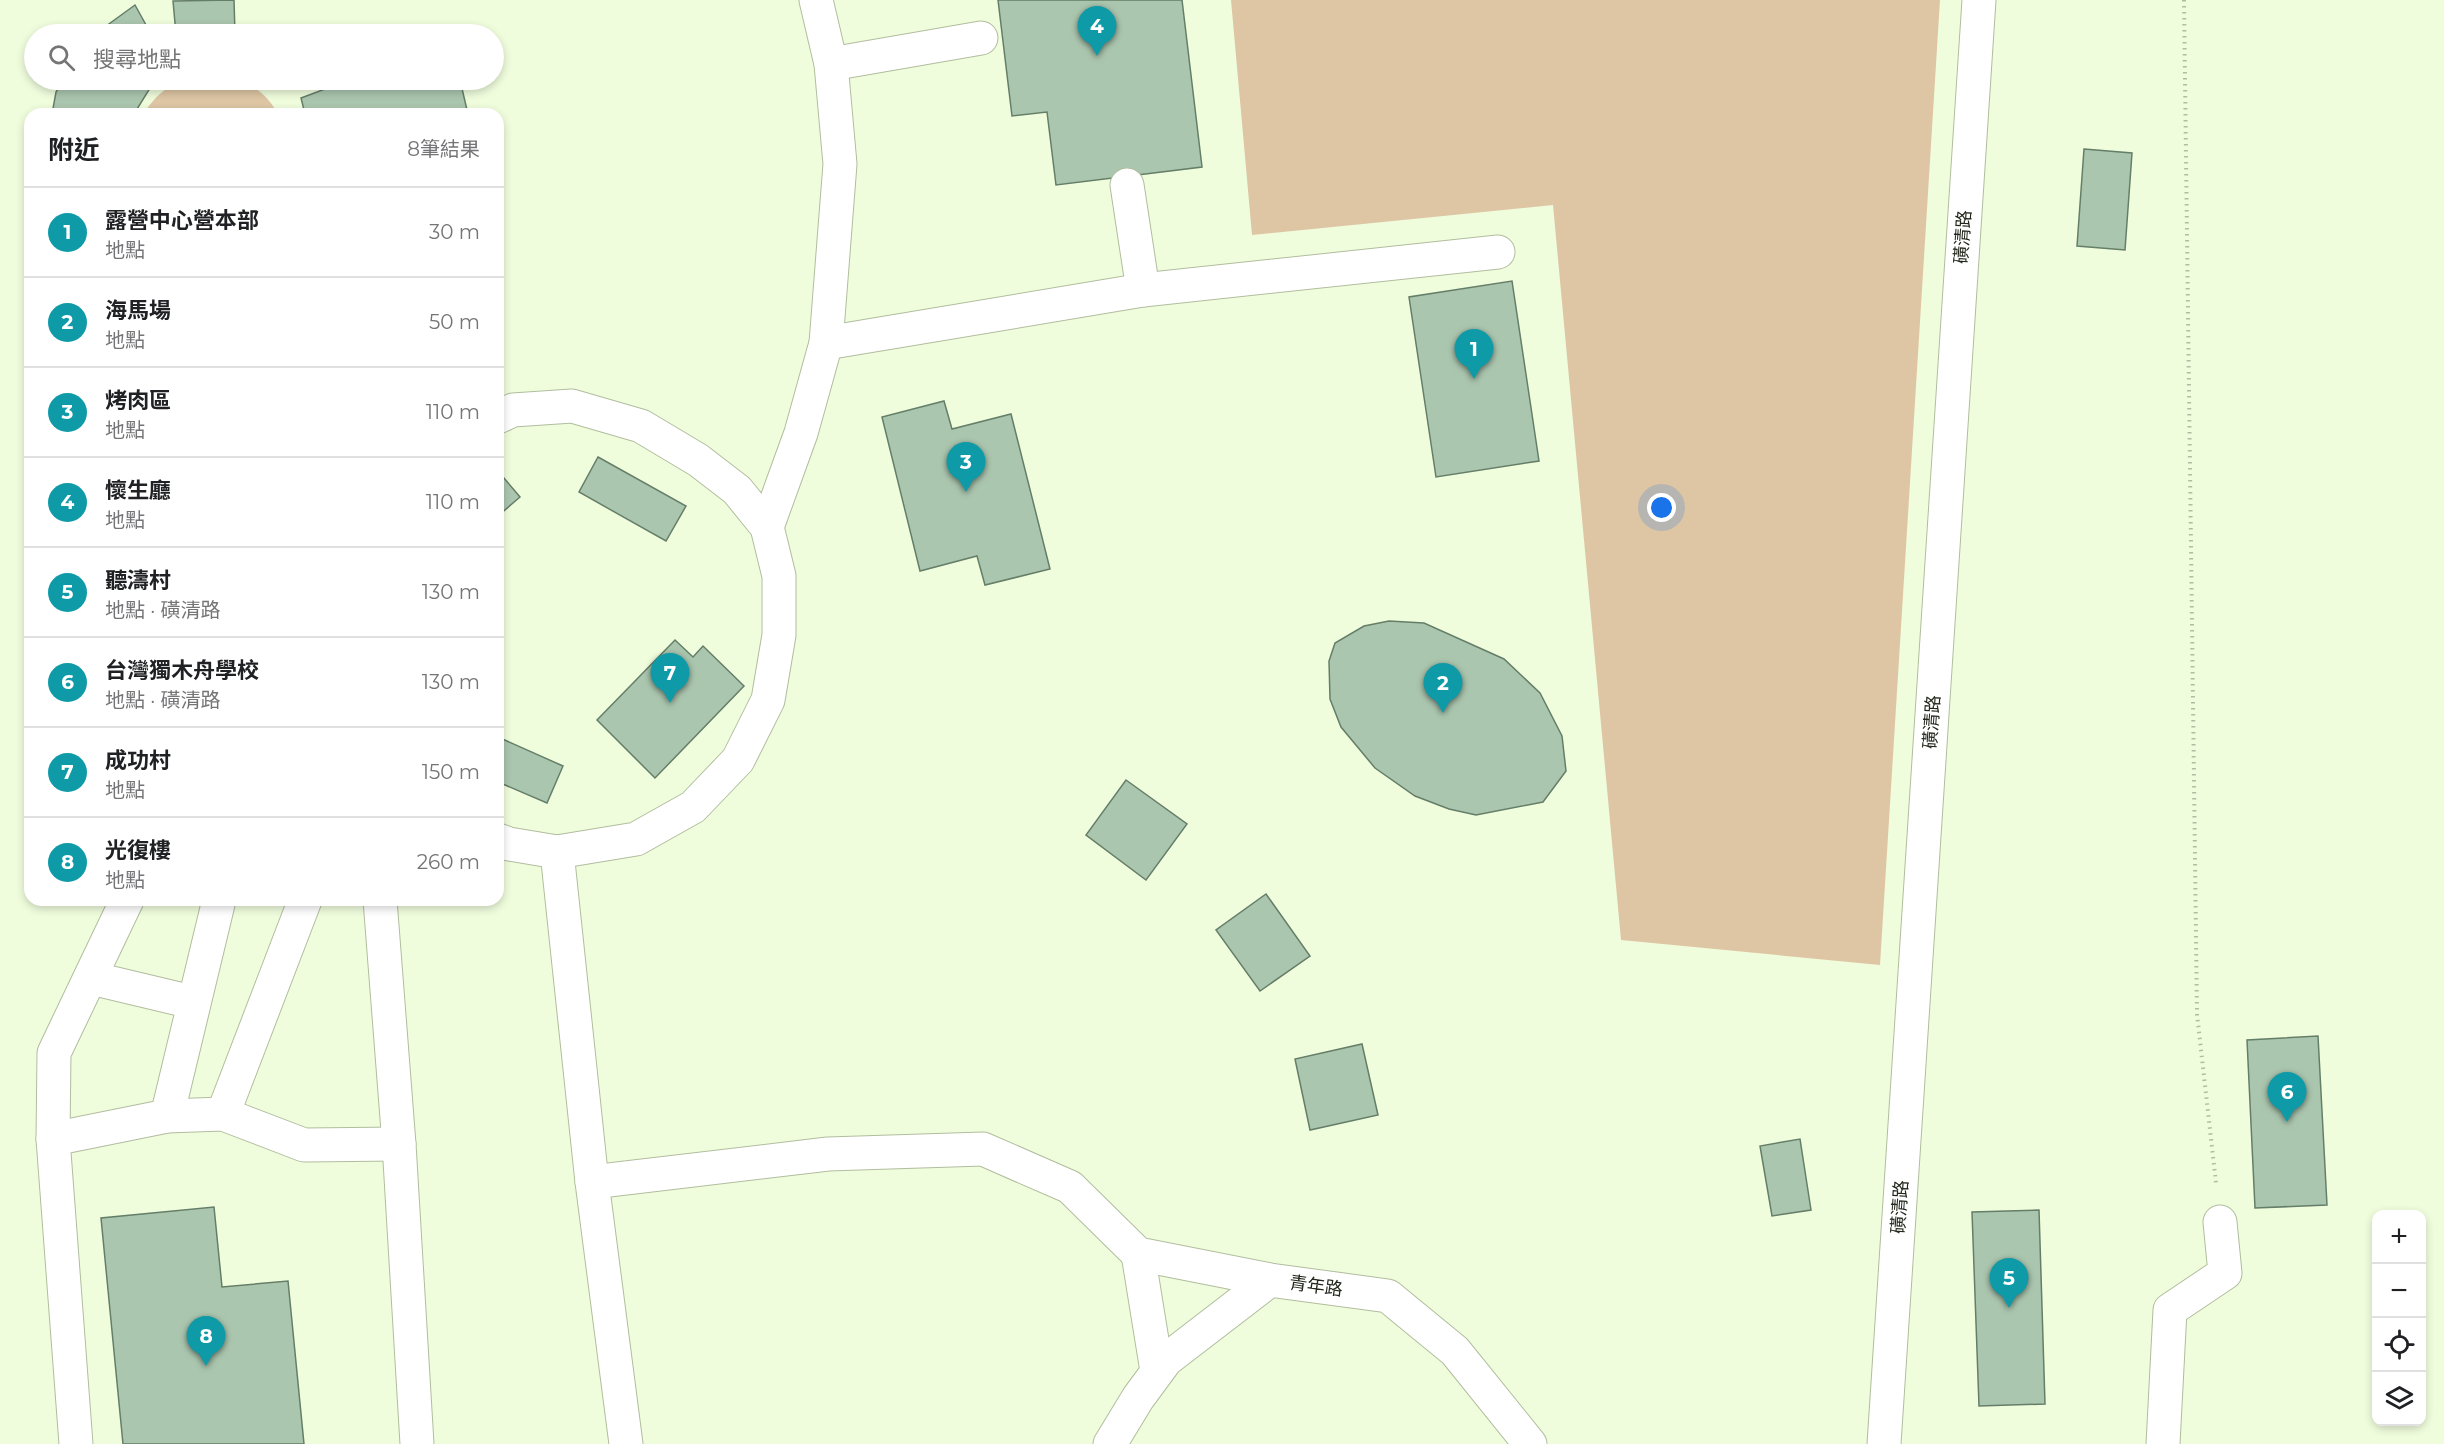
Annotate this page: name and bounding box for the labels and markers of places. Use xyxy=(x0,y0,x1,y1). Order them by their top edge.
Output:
pin: 4 xyxy=(1078,7,1116,56)
pin: 1 xyxy=(1454,330,1494,379)
pin: 3 xyxy=(946,442,986,492)
pin: 7 xyxy=(650,654,690,703)
pin: 2 xyxy=(1424,664,1462,713)
pin: 6 xyxy=(2268,1072,2306,1122)
pin: 5 xyxy=(1990,1258,2028,1308)
pin: 8 xyxy=(186,1316,226,1366)

